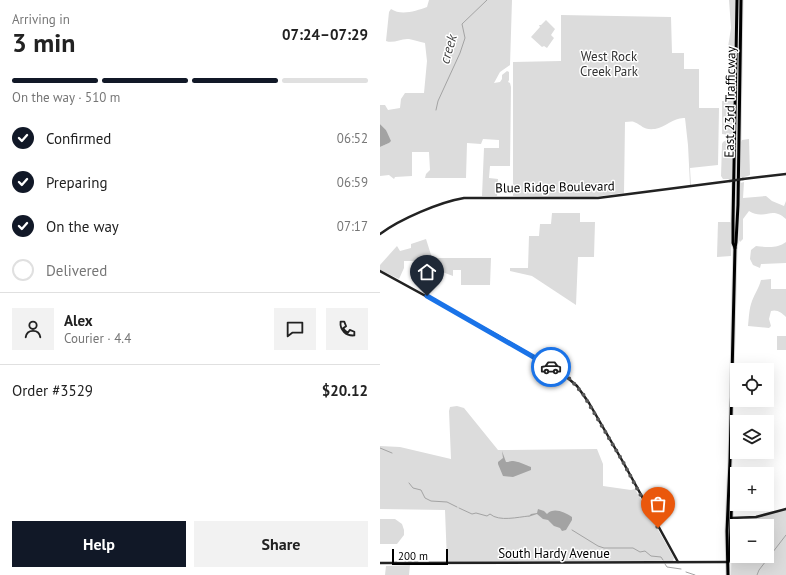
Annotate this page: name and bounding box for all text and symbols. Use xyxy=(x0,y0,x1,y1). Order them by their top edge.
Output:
text: Arriving in xyxy=(12,11,70,28)
text: 07:24–07:29 xyxy=(282,25,368,44)
text: 3 min xyxy=(12,26,75,59)
water label: creek xyxy=(435,32,461,66)
street label: East 23rd Trafficway xyxy=(721,46,739,158)
park label: West Rock Creek Park xyxy=(580,48,639,80)
text: On the way · 510 m xyxy=(12,89,120,106)
icon: check xyxy=(12,127,34,149)
text: Confirmed xyxy=(46,129,111,148)
text: 06:52 xyxy=(337,130,368,147)
icon: check xyxy=(12,171,34,193)
text: Preparing xyxy=(46,173,108,192)
text: 06:59 xyxy=(337,174,368,191)
street label: Blue Ridge Boulevard xyxy=(495,177,615,197)
icon: check xyxy=(12,215,34,237)
text: On the way xyxy=(46,217,119,236)
text: 07:17 xyxy=(337,218,368,235)
pin xyxy=(410,255,444,296)
text: Delivered xyxy=(46,261,107,280)
icon: home xyxy=(416,261,438,283)
button: person xyxy=(12,308,54,350)
button: chat xyxy=(274,308,316,350)
button: phone xyxy=(326,308,368,350)
text: Alex xyxy=(64,311,93,330)
text: Courier · 4.4 xyxy=(64,330,131,347)
courier xyxy=(531,347,571,387)
icon: car xyxy=(540,356,562,378)
map controls xyxy=(730,363,774,563)
button: locate xyxy=(730,363,774,407)
text: Order #3529 xyxy=(12,381,93,400)
text: $20.12 xyxy=(322,381,368,400)
button: layers xyxy=(730,415,774,459)
button: + xyxy=(730,467,774,511)
pin xyxy=(641,487,675,528)
icon: bag xyxy=(647,493,669,515)
button: − xyxy=(730,519,774,563)
button: Help xyxy=(12,521,186,567)
button: Share xyxy=(194,521,368,567)
street label: South Hardy Avenue xyxy=(498,545,610,562)
scale bar xyxy=(392,547,448,566)
text: 200 m xyxy=(398,549,428,563)

